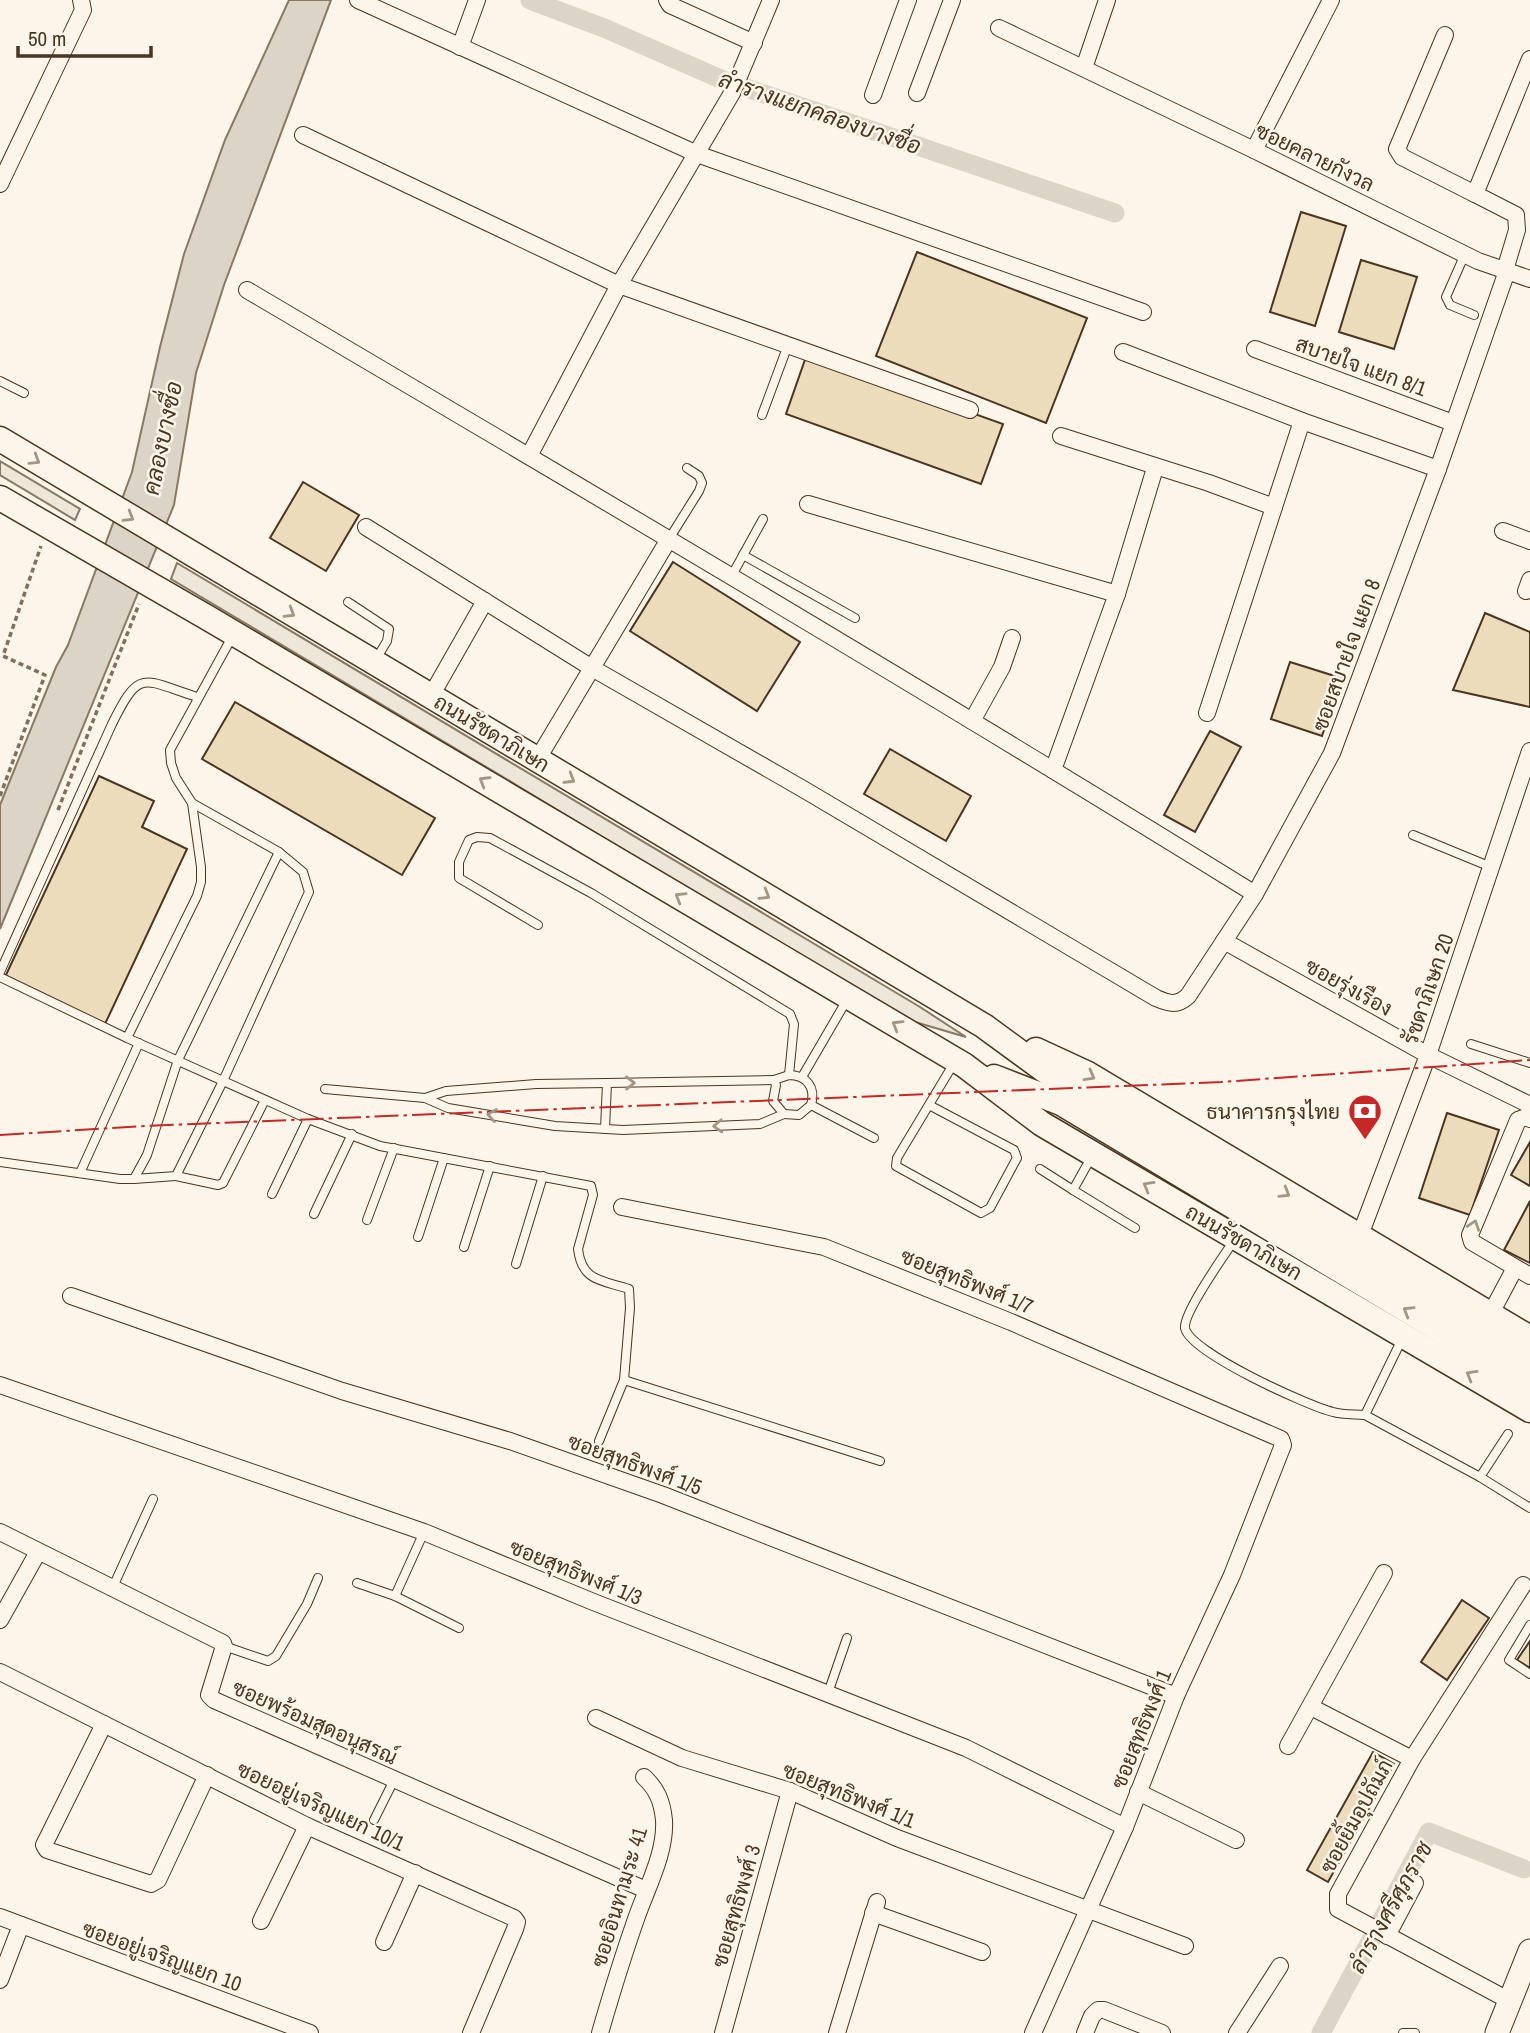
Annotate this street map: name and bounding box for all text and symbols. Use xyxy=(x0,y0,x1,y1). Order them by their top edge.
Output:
scale bar xyxy=(18,14,150,58)
text: 50 m xyxy=(28,24,66,53)
water label: ลำรางแยกคลองบางซื่อ xyxy=(715,58,927,161)
street label: ซอยคลายกังวล xyxy=(1251,116,1379,198)
street label: สบายใจ แยก 8/1 xyxy=(1292,329,1431,403)
water label: คลองบางซื่อ xyxy=(130,377,189,498)
one-way arrow xyxy=(27,452,40,465)
one-way arrow xyxy=(121,509,134,522)
street label: ซอยสบายใจ แยก 8 xyxy=(1305,575,1387,735)
one-way arrow xyxy=(282,604,295,617)
street label: ถนนรัชดาภิเษก xyxy=(429,687,555,779)
one-way arrow xyxy=(562,771,575,784)
one-way arrow xyxy=(479,777,492,790)
one-way arrow xyxy=(757,887,770,900)
one-way arrow xyxy=(674,892,687,905)
street label: รัชดาภิเษก 20 xyxy=(1396,930,1460,1048)
street label: ซอยรุ่งเรือง xyxy=(1300,951,1398,1023)
one-way arrow xyxy=(891,1020,904,1033)
one-way arrow xyxy=(1083,1068,1095,1081)
one-way arrow xyxy=(625,1075,636,1091)
bank icon: ธนาคารกรุงไทย xyxy=(1346,1092,1384,1141)
place label: ธนาคารกรุงไทย xyxy=(1206,1097,1340,1126)
one-way arrow xyxy=(486,1108,498,1123)
one-way arrow xyxy=(712,1118,723,1133)
one-way arrow xyxy=(1143,1181,1155,1194)
one-way arrow xyxy=(1277,1185,1290,1198)
street label: ถนนรัชดาภิเษก xyxy=(1180,1197,1308,1287)
one-way arrow xyxy=(1466,1220,1480,1232)
street label: ซอยสุทธิพงศ์ 1/7 xyxy=(896,1241,1038,1321)
one-way arrow xyxy=(1403,1306,1416,1319)
one-way arrow xyxy=(1466,1370,1479,1383)
street label: ซอยสุทธิพงศ์ 1/5 xyxy=(564,1426,706,1502)
street label: ซอยสุทธิพงศ์ 1/3 xyxy=(505,1532,647,1612)
street label: ซอยสุทธิพงศ์ 1 xyxy=(1104,1665,1178,1793)
street label: ซอยพร้อมสุดอนุสรณ์ xyxy=(228,1673,402,1771)
street label: ซอยยิ้มอุปถัมภ์ xyxy=(1309,1752,1399,1878)
street label: ซอยอยู่เจริญแยก 10/1 xyxy=(232,1754,410,1859)
street label: ซอยสุทธิพงศ์ 1/1 xyxy=(778,1755,920,1835)
street label: ซอยอินทามระ 41 xyxy=(584,1823,654,1971)
water label: ลำรางศรีศุภราช xyxy=(1341,1835,1440,1979)
street label: ซอยสุทธิพงศ์ 3 xyxy=(705,1841,767,1971)
street label: ซอยอยู่เจริญแยก 10 xyxy=(78,1914,246,1999)

